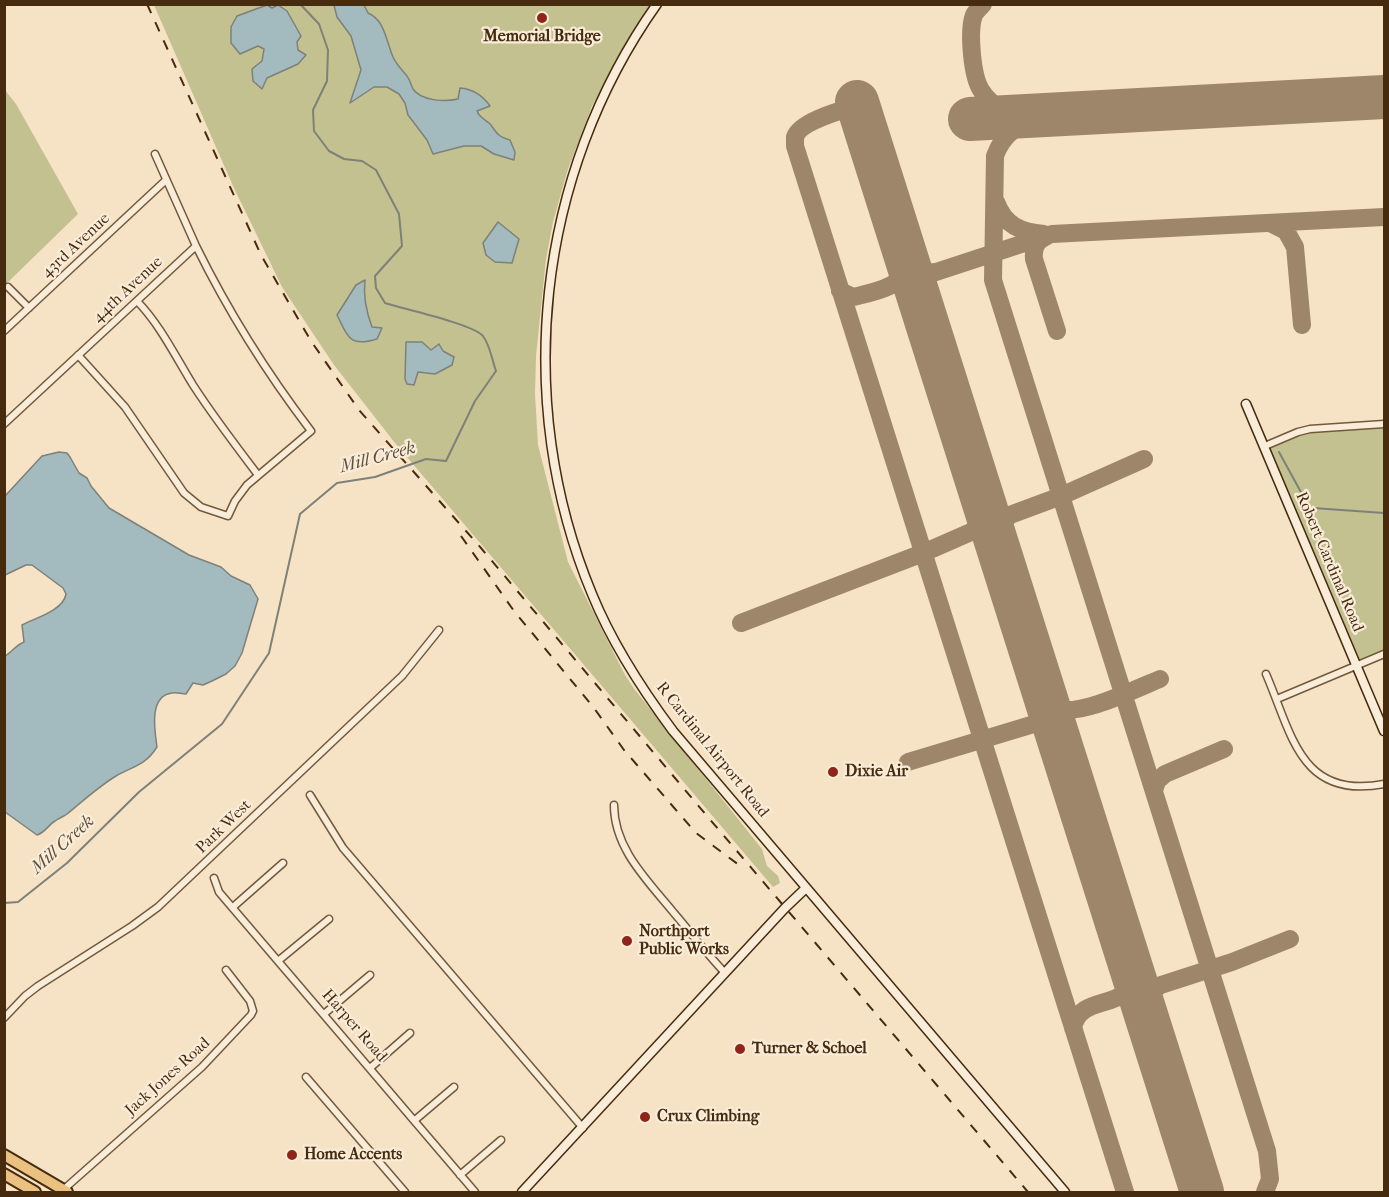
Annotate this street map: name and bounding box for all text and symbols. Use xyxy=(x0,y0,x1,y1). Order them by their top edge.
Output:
marker: Memorial Bridge xyxy=(535,11,549,25)
place label: Memorial Bridge xyxy=(483,27,601,47)
street label: 43rd Avenue xyxy=(38,210,114,282)
street label: 44th Avenue xyxy=(89,253,167,327)
water label: Mill Creek xyxy=(338,437,418,479)
street label: Robert Cardinal Road xyxy=(1291,489,1367,635)
street label: R Cardinal Airport Road xyxy=(652,679,772,821)
place label: Dixie Air xyxy=(845,762,908,782)
marker: Dixie Air xyxy=(826,765,840,779)
street label: Park West xyxy=(192,796,256,858)
water label: Mill Creek xyxy=(27,811,99,879)
place label: Northport Public Works xyxy=(639,922,729,960)
marker: Northport Public Works xyxy=(620,934,634,948)
street label: Harper Road xyxy=(317,986,391,1066)
street label: Jack Jones Road xyxy=(122,1034,214,1120)
place label: Turner & Schoel xyxy=(752,1039,867,1059)
marker: Turner & Schoel xyxy=(733,1042,747,1056)
place label: Crux Climbing xyxy=(657,1107,759,1127)
marker: Crux Climbing xyxy=(638,1110,652,1124)
place label: Home Accents xyxy=(304,1145,402,1165)
marker: Home Accents xyxy=(285,1148,299,1162)

